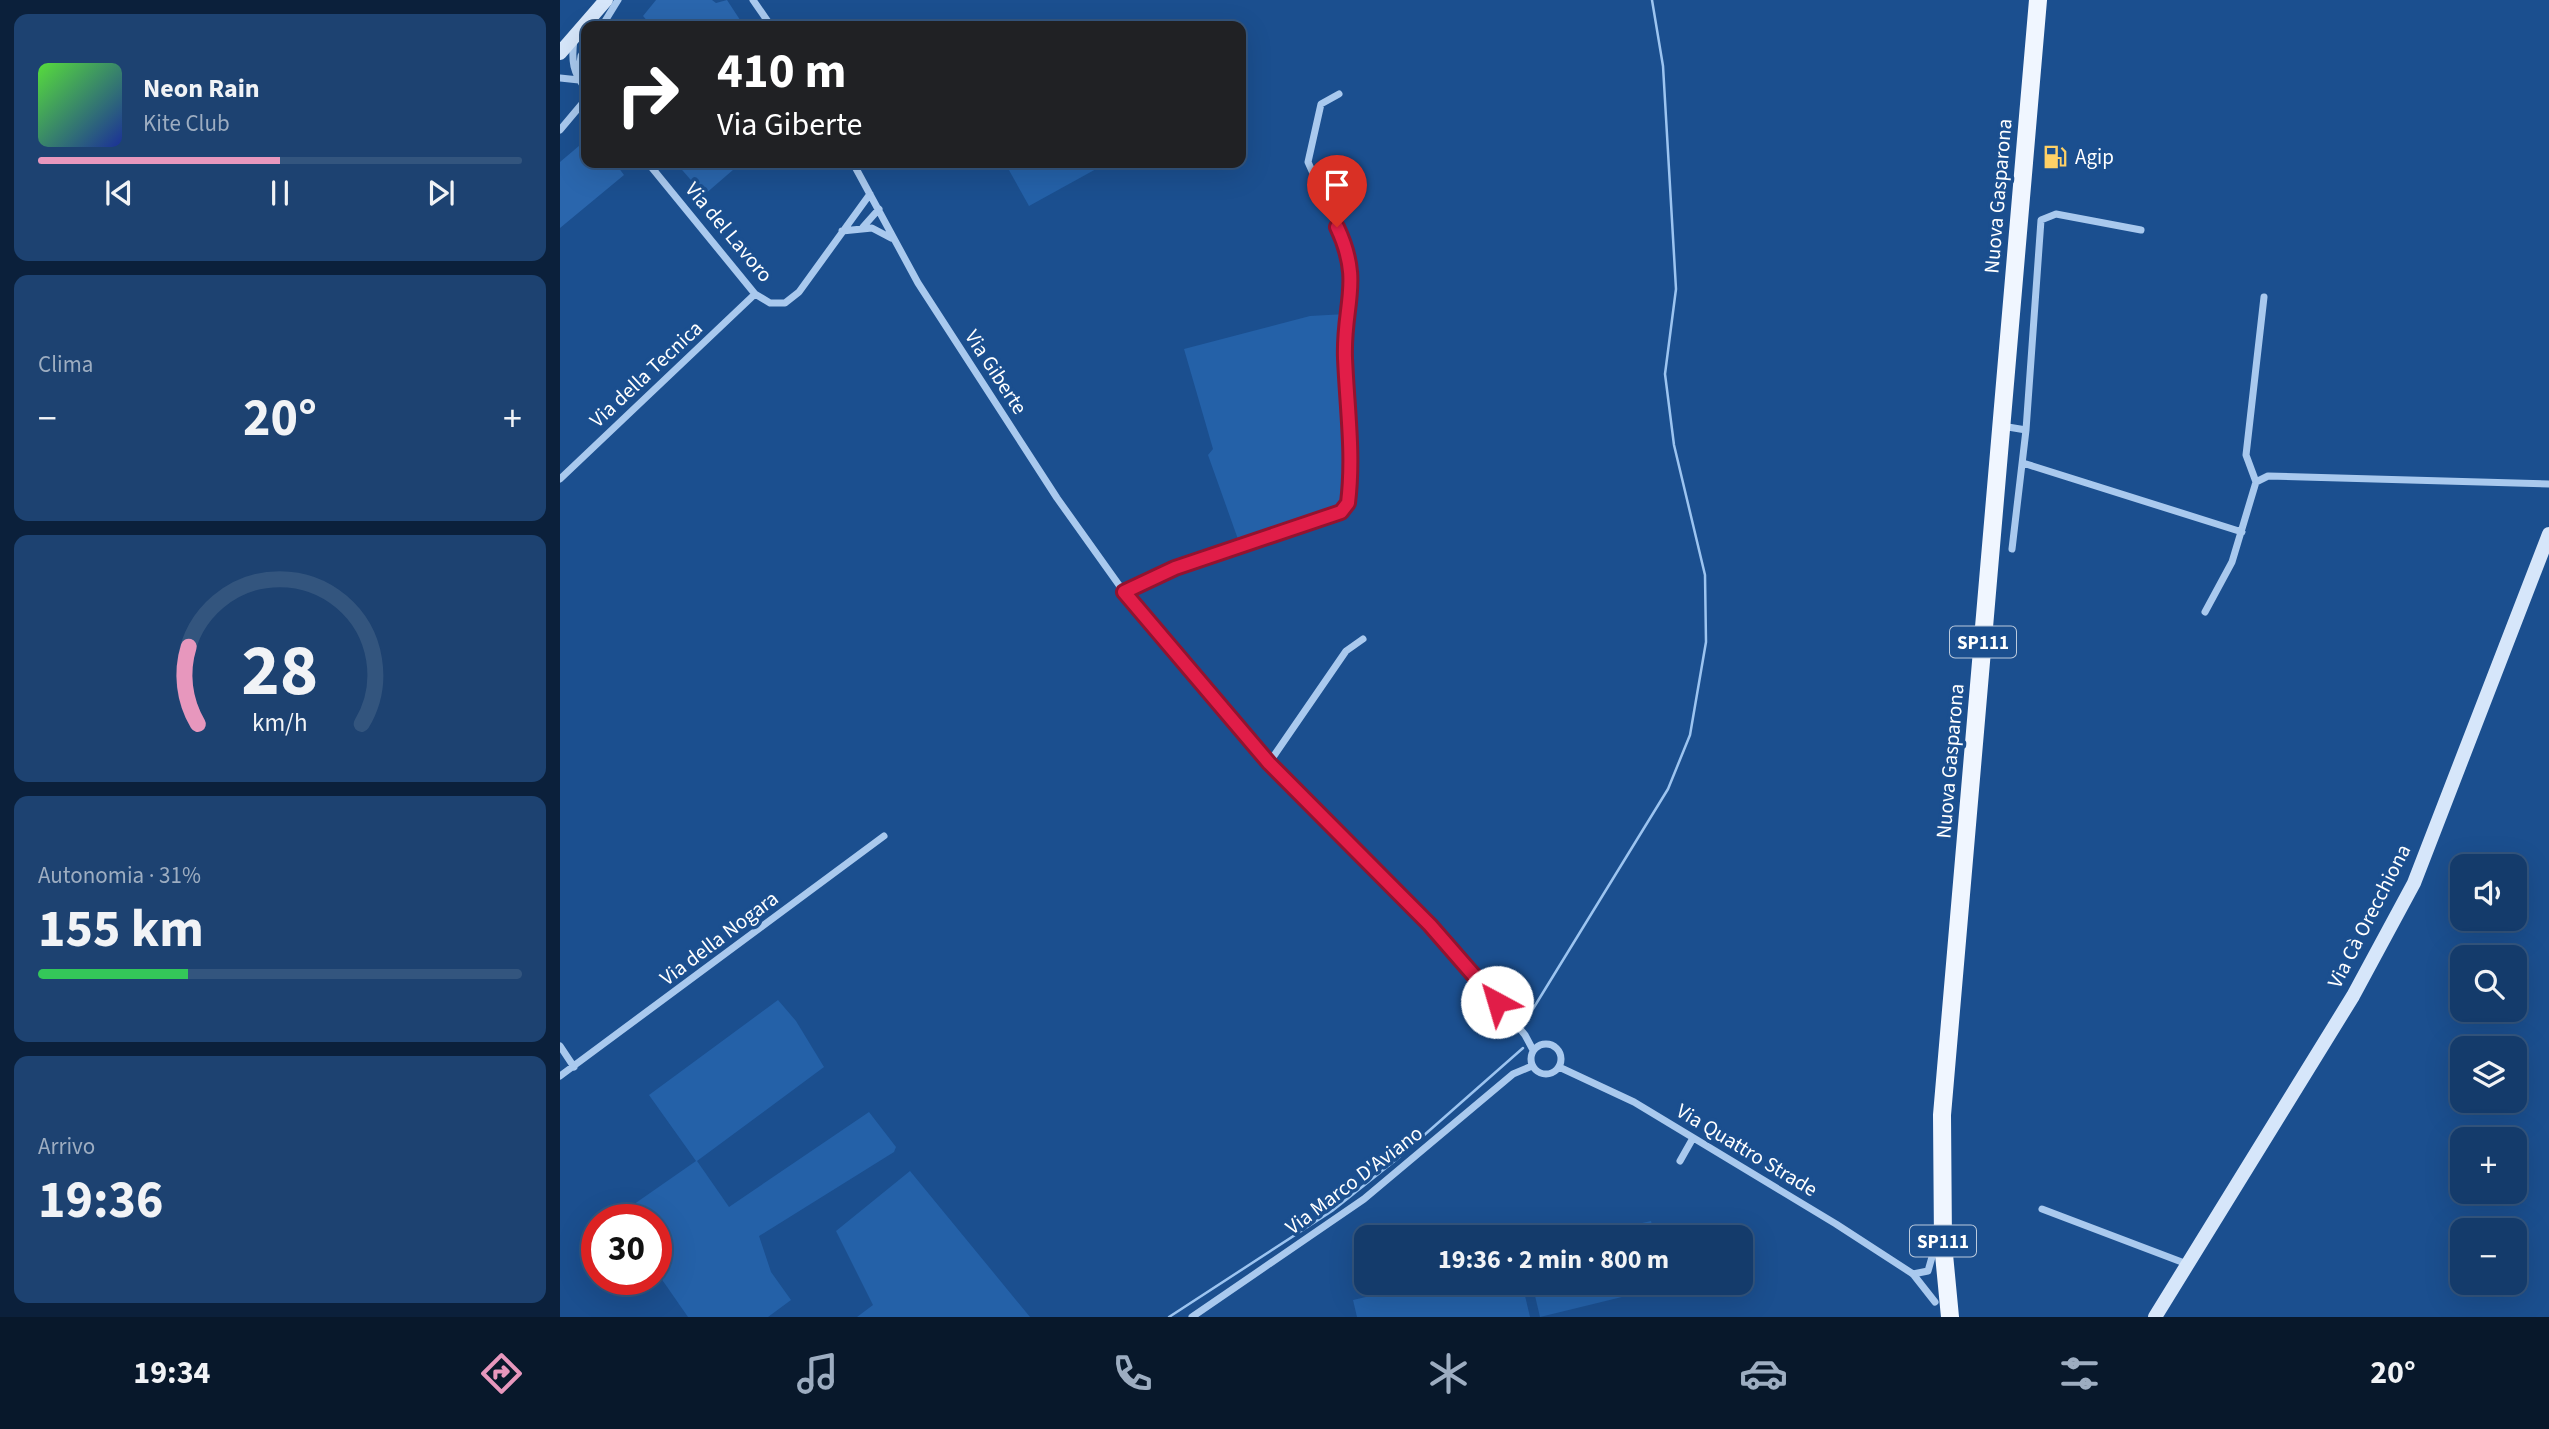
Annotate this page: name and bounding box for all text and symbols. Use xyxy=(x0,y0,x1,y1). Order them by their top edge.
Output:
text: 410 m xyxy=(717,37,846,107)
icon: right xyxy=(602,49,693,140)
text: Neon Rain xyxy=(143,70,260,107)
text: Via Giberte xyxy=(717,102,862,148)
text: Kite Club xyxy=(143,107,230,140)
street label: Nuova Gasparona xyxy=(1976,117,2020,275)
place label: Agip xyxy=(2075,142,2114,172)
fuel station icon: Agip xyxy=(2041,143,2069,171)
pin xyxy=(1307,155,1367,227)
icon: arrive xyxy=(1318,166,1356,204)
icon: previous xyxy=(100,174,138,212)
icon: pause xyxy=(261,174,299,212)
icon: next xyxy=(422,174,460,212)
street label: Via del Lavoro xyxy=(678,175,780,289)
street label: Via della Tecnica xyxy=(583,314,709,434)
street label: Via Giberte xyxy=(957,324,1035,420)
text: Clima xyxy=(38,348,93,381)
text: 20° xyxy=(243,382,317,456)
text: − xyxy=(38,392,57,446)
text: + xyxy=(503,392,522,446)
text: 28 xyxy=(242,620,318,724)
road number: SP111 xyxy=(1950,626,2016,657)
street label: Nuova Gasparona xyxy=(1928,682,1972,840)
text: km/h xyxy=(252,705,308,741)
street label: Via Cà Orecchiona xyxy=(2320,839,2418,993)
map controls xyxy=(2450,854,2527,1295)
button: sound xyxy=(2450,854,2527,931)
text: Autonomia · 31% xyxy=(38,859,201,892)
street label: Via della Nogara xyxy=(653,883,785,993)
text: 155 km xyxy=(38,893,204,967)
button: search xyxy=(2450,945,2527,1022)
position arrow xyxy=(1460,965,1534,1039)
button: layers xyxy=(2450,1036,2527,1113)
street label: Via Quattro Strade xyxy=(1671,1096,1823,1204)
street label: Via Marco D'Aviano xyxy=(1279,1118,1429,1242)
button: + xyxy=(2450,1127,2527,1204)
text: Arrivo xyxy=(38,1130,95,1163)
text: 19:36 xyxy=(38,1164,163,1238)
speed limit sign: 30 xyxy=(581,1204,672,1295)
button: − xyxy=(2450,1218,2527,1295)
road number: SP111 xyxy=(1910,1226,1976,1256)
text: 19:36 · 2 min · 800 m xyxy=(1438,1241,1669,1278)
icon: directions xyxy=(477,1349,526,1398)
icon: music xyxy=(793,1349,842,1398)
icon: phone xyxy=(1108,1349,1157,1398)
icon: climate xyxy=(1424,1349,1473,1398)
icon: car xyxy=(1739,1349,1788,1398)
icon: filters xyxy=(2055,1349,2104,1398)
text: 19:34 xyxy=(133,1350,210,1396)
text: 20° xyxy=(2370,1350,2416,1396)

